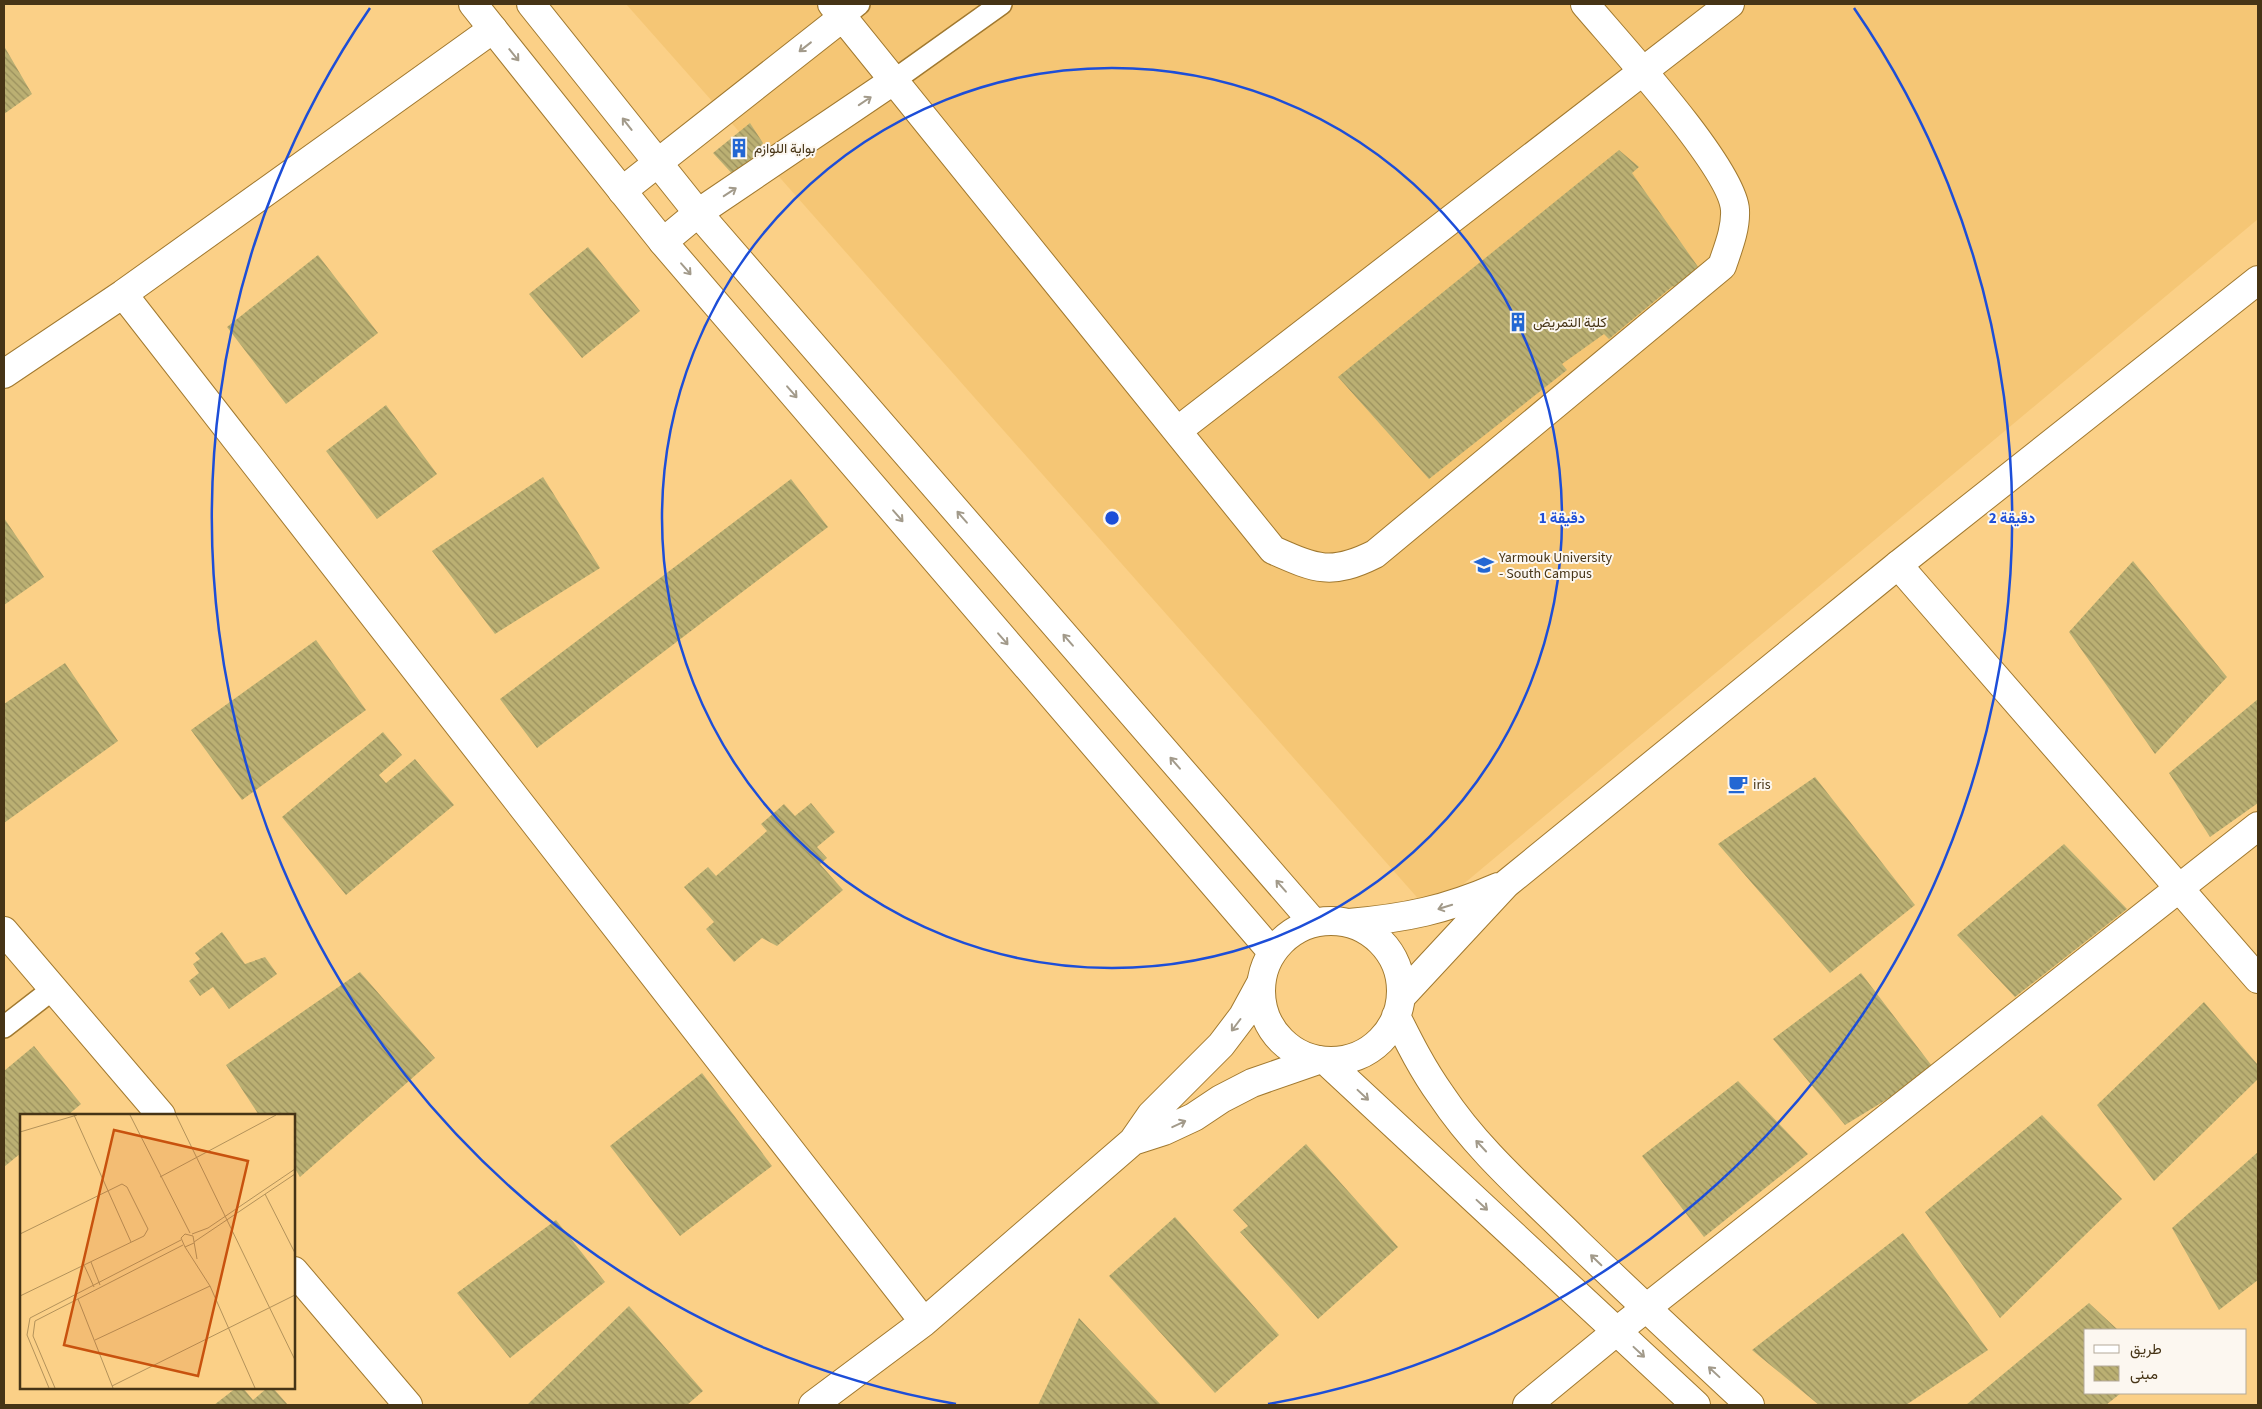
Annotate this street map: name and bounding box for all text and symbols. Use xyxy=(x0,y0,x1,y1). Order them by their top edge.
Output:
one-way arrow xyxy=(798,42,812,52)
one-way arrow xyxy=(509,49,520,62)
one-way arrow xyxy=(858,96,872,106)
one-way arrow xyxy=(621,118,632,131)
building icon: بواية اللوازم xyxy=(728,137,750,159)
place label: بواية اللوازم xyxy=(754,139,815,159)
one-way arrow xyxy=(723,187,737,197)
one-way arrow xyxy=(681,262,692,275)
building icon: كلية التمريض xyxy=(1507,311,1529,333)
place label: كلية التمريض xyxy=(1533,313,1607,333)
one-way arrow xyxy=(786,386,798,399)
text: 1 دقيقة xyxy=(1539,508,1585,529)
text: 2 دقيقة xyxy=(1989,508,2035,529)
one-way arrow xyxy=(892,509,903,522)
centre of rings xyxy=(1103,509,1121,527)
one-way arrow xyxy=(957,511,968,524)
place label: Yarmouk University - South Campus xyxy=(1498,548,1613,584)
school or university icon: Yarmouk University - South Campus xyxy=(1473,554,1495,576)
one-way arrow xyxy=(998,633,1009,646)
one-way arrow xyxy=(1063,634,1074,647)
one-way arrow xyxy=(1169,756,1180,769)
cafe icon: iris xyxy=(1727,773,1749,795)
place label: iris xyxy=(1753,775,1771,795)
one-way arrow xyxy=(1275,879,1287,892)
one-way arrow xyxy=(1437,903,1453,913)
one-way arrow xyxy=(1230,1018,1241,1031)
one-way arrow xyxy=(1356,1089,1369,1101)
inset map xyxy=(20,1114,295,1389)
one-way arrow xyxy=(1171,1118,1186,1128)
one-way arrow xyxy=(1475,1139,1487,1152)
one-way arrow xyxy=(1475,1199,1488,1211)
one-way arrow xyxy=(1591,1255,1603,1267)
legend xyxy=(2084,1329,2247,1394)
text: طريق xyxy=(2130,1339,2162,1360)
one-way arrow xyxy=(1633,1346,1646,1358)
text: مبنى xyxy=(2130,1364,2158,1385)
one-way arrow xyxy=(1708,1366,1721,1378)

